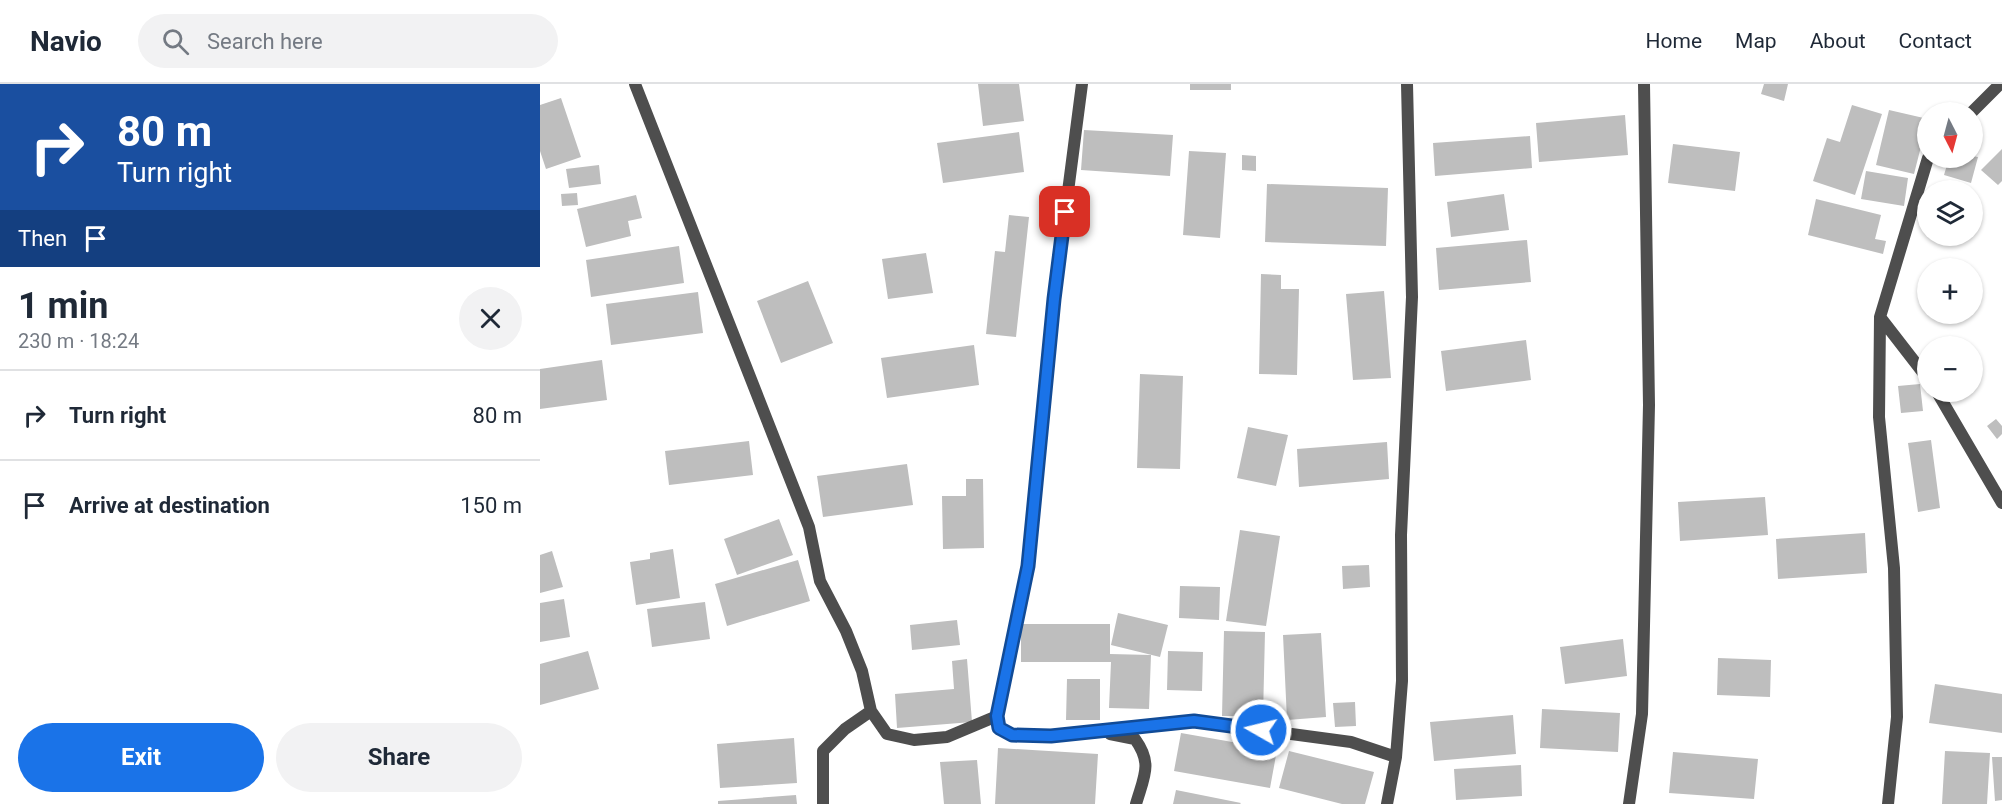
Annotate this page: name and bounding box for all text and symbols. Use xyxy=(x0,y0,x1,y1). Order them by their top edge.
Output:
search box xyxy=(138,14,558,68)
text: Navio xyxy=(30,25,102,58)
icon: search xyxy=(159,25,192,58)
text: Search here xyxy=(207,29,323,54)
text: Home xyxy=(1646,29,1702,53)
text: Map xyxy=(1735,29,1777,53)
text: About xyxy=(1810,29,1866,53)
text: Contact xyxy=(1899,29,1972,53)
north arrow xyxy=(1917,102,1983,168)
map controls xyxy=(1917,102,1983,402)
text: 80 m xyxy=(117,107,212,156)
icon: right xyxy=(18,108,96,186)
text: Turn right xyxy=(117,157,232,189)
button: layers xyxy=(1917,180,1983,246)
pin xyxy=(1039,186,1090,237)
icon: arrive xyxy=(1048,195,1081,228)
icon: arrive xyxy=(79,222,112,255)
text: Then xyxy=(18,226,67,251)
button: + xyxy=(1917,258,1983,324)
text: 1 min xyxy=(18,285,109,327)
button: close xyxy=(459,287,522,350)
text: 230 m · 18:24 xyxy=(18,329,139,353)
button: − xyxy=(1917,336,1983,402)
icon: right xyxy=(18,399,51,432)
text: Turn right xyxy=(69,403,166,428)
text: 80 m xyxy=(473,403,522,428)
icon: arrive xyxy=(18,489,51,522)
text: Arrive at destination xyxy=(69,493,270,518)
text: 150 m xyxy=(460,493,522,518)
position arrow xyxy=(1229,698,1293,762)
button: Exit xyxy=(18,723,264,792)
button: Share xyxy=(276,723,522,792)

